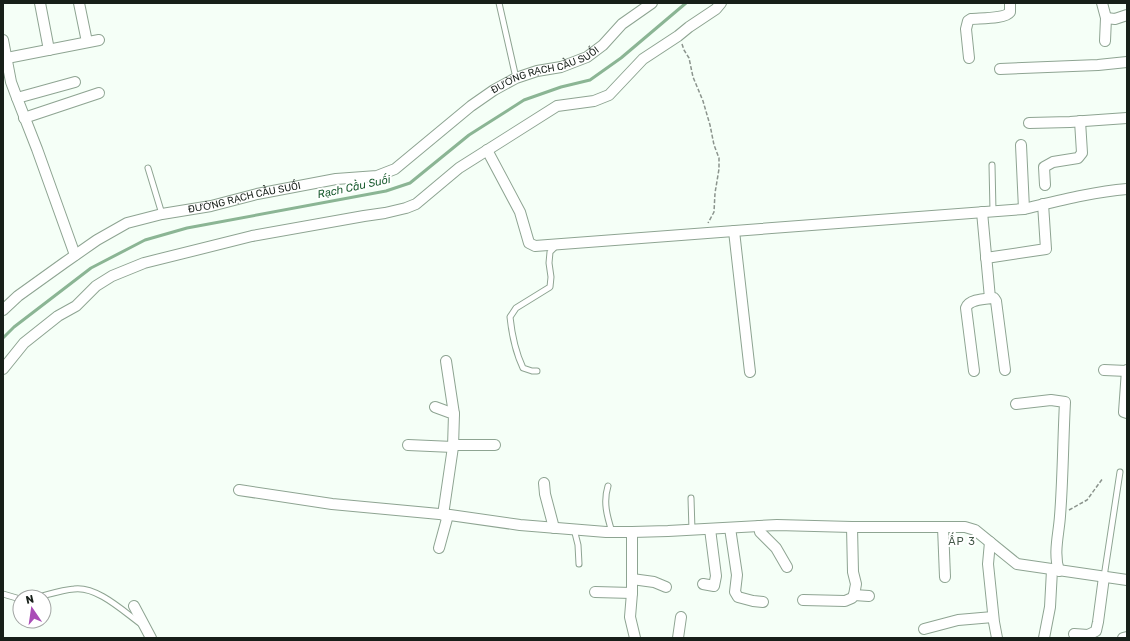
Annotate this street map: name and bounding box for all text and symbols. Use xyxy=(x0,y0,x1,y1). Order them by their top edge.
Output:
street label: ĐƯỜNG RẠCH CẦU SUỐI xyxy=(489,43,601,96)
water label: Rạch Cầu Suối xyxy=(316,172,392,201)
street label: ĐƯỜNG RẠCH CẦU SUỐI xyxy=(187,177,302,216)
district label: ẤP 3 xyxy=(948,532,976,548)
north arrow xyxy=(12,589,52,629)
text: N xyxy=(25,593,35,607)

